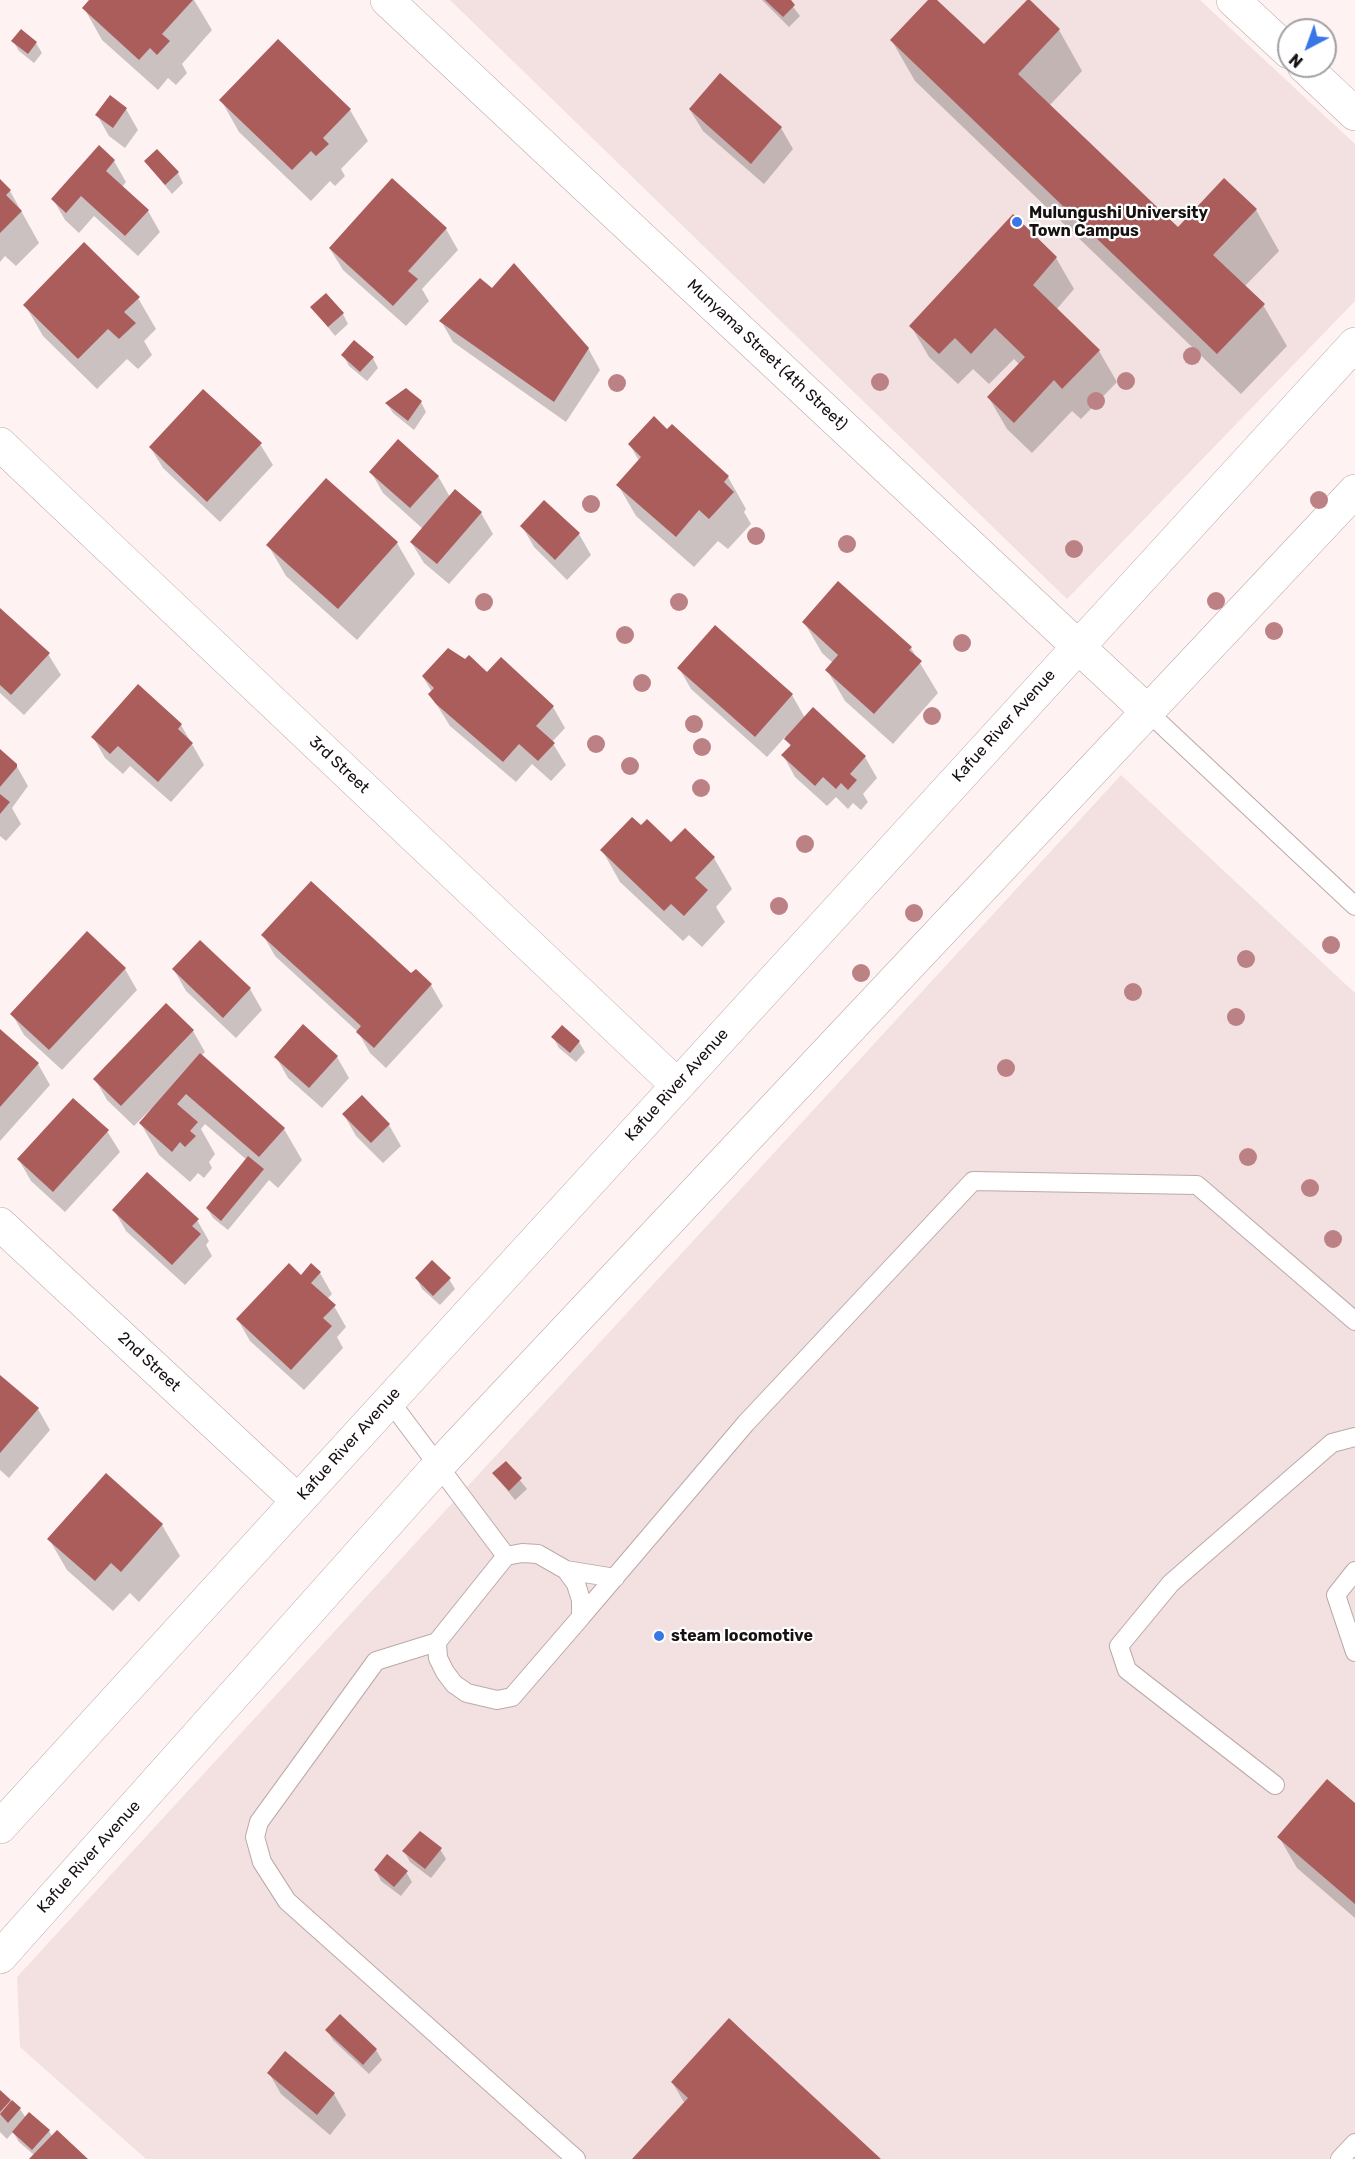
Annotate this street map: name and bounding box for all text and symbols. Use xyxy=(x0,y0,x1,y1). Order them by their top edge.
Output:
north arrow xyxy=(1277,18,1337,78)
text: N xyxy=(1286,50,1307,71)
place label: Mulungushi University Town Campus xyxy=(1029,203,1208,241)
marker: Mulungushi University Town Campus xyxy=(1010,215,1024,229)
street label: Munyama Street (4th Street) xyxy=(683,276,851,434)
street label: Kafue River Avenue xyxy=(948,666,1060,786)
street label: 3rd Street xyxy=(305,732,373,798)
street label: Kafue River Avenue xyxy=(621,1025,733,1145)
street label: 2nd Street xyxy=(114,1328,184,1396)
street label: Kafue River Avenue xyxy=(293,1384,405,1504)
place label: steam locomotive xyxy=(671,1626,813,1646)
marker: steam locomotive xyxy=(652,1629,666,1643)
street label: Kafue River Avenue xyxy=(33,1797,145,1917)

